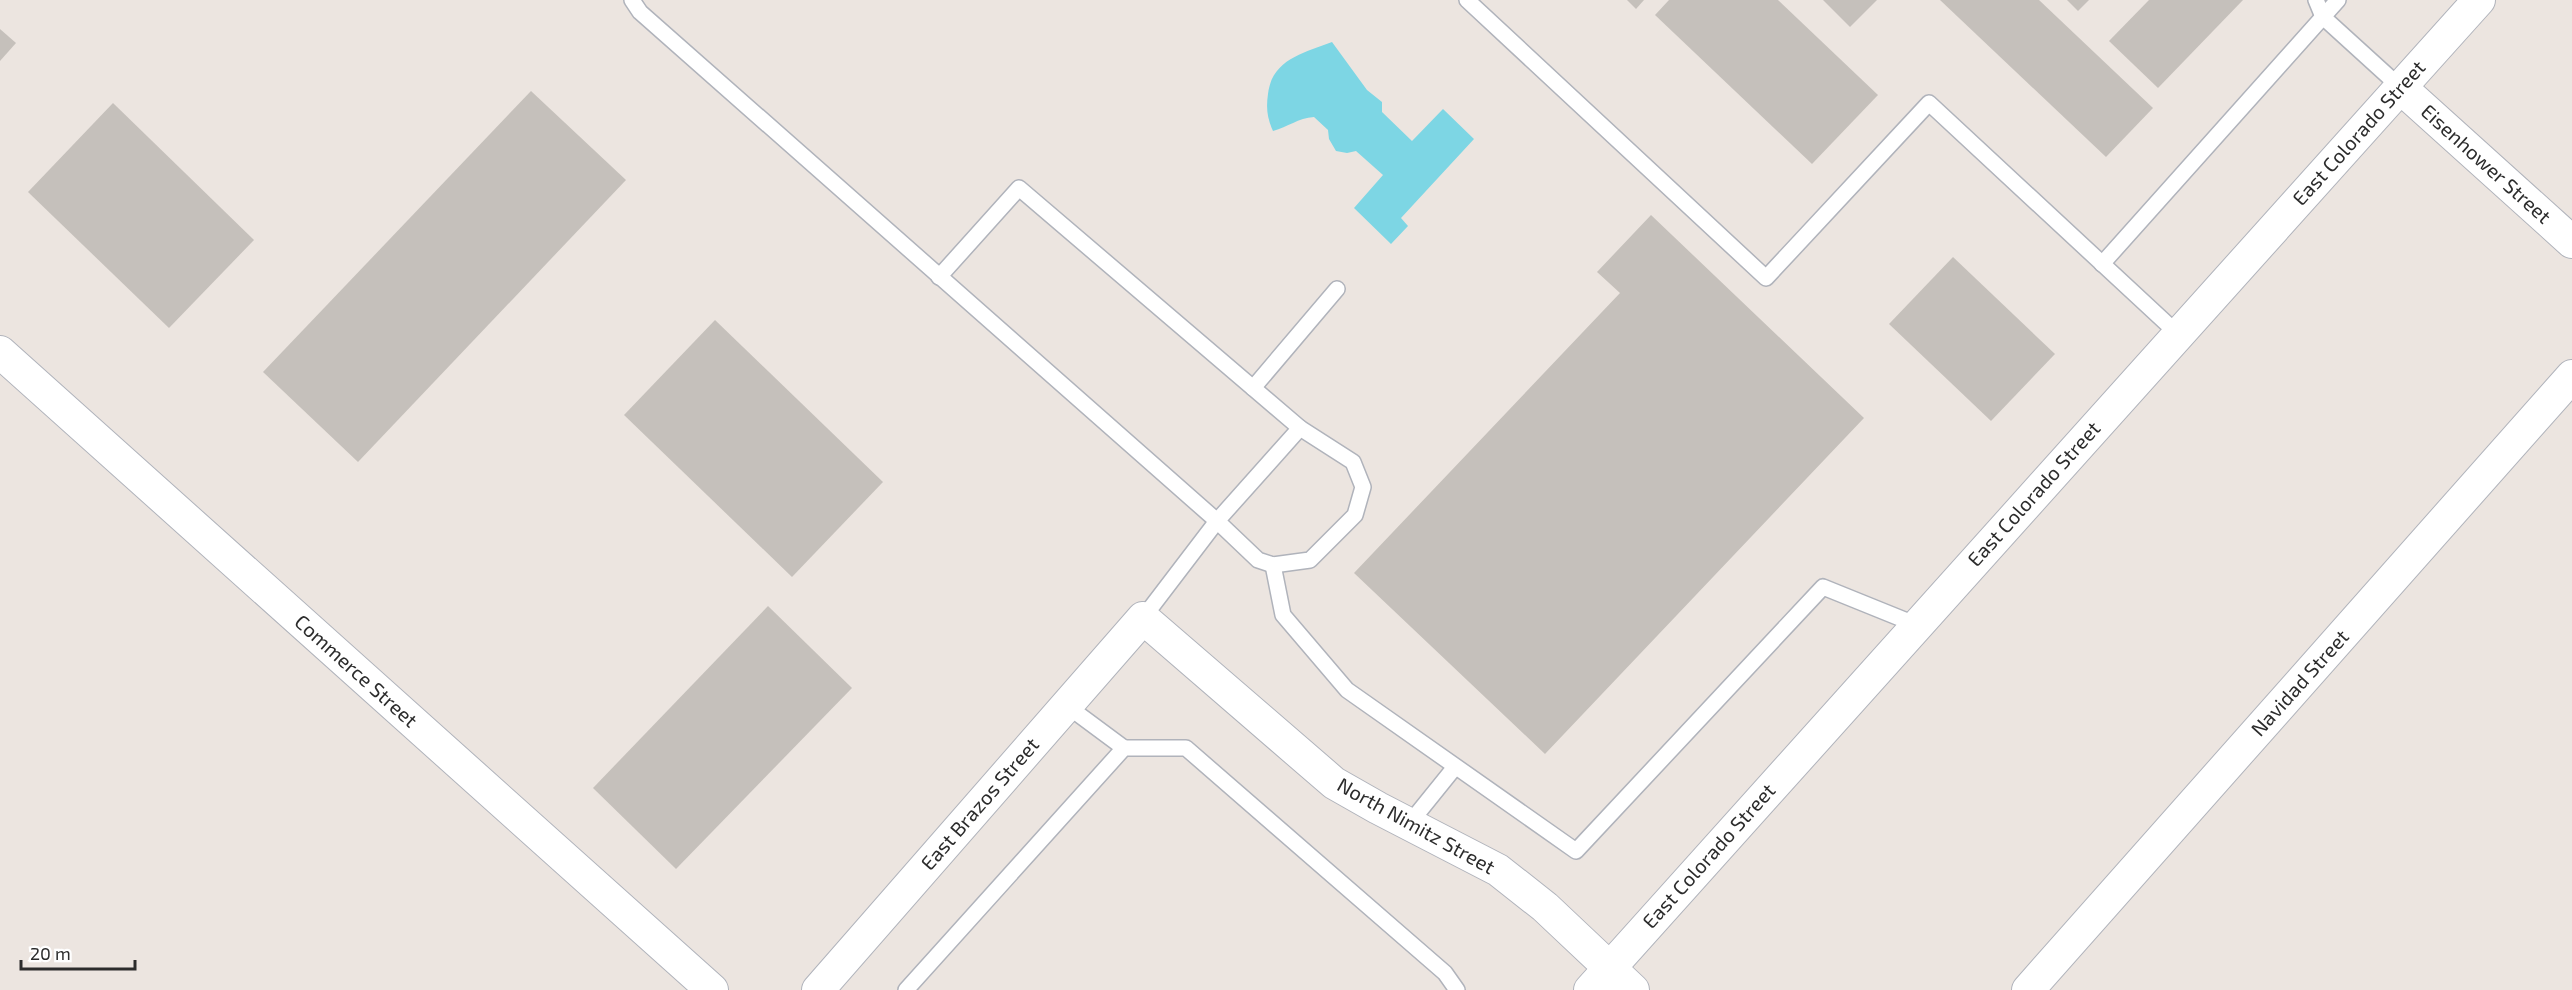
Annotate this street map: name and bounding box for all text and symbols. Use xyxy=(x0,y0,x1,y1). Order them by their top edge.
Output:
street label: East Colorado Street xyxy=(2287,55,2430,210)
street label: Eisenhower Street xyxy=(2417,99,2557,228)
street label: East Colorado Street xyxy=(1962,416,2105,571)
street label: Commerce Street xyxy=(290,609,423,732)
street label: Navidad Street xyxy=(2245,624,2353,740)
street label: East Brazos Street xyxy=(915,732,1044,874)
street label: North Nimitz Street xyxy=(1333,772,1500,879)
street label: East Colorado Street xyxy=(1637,778,1780,933)
scale bar xyxy=(21,933,135,971)
text: 20 m xyxy=(30,942,71,964)

